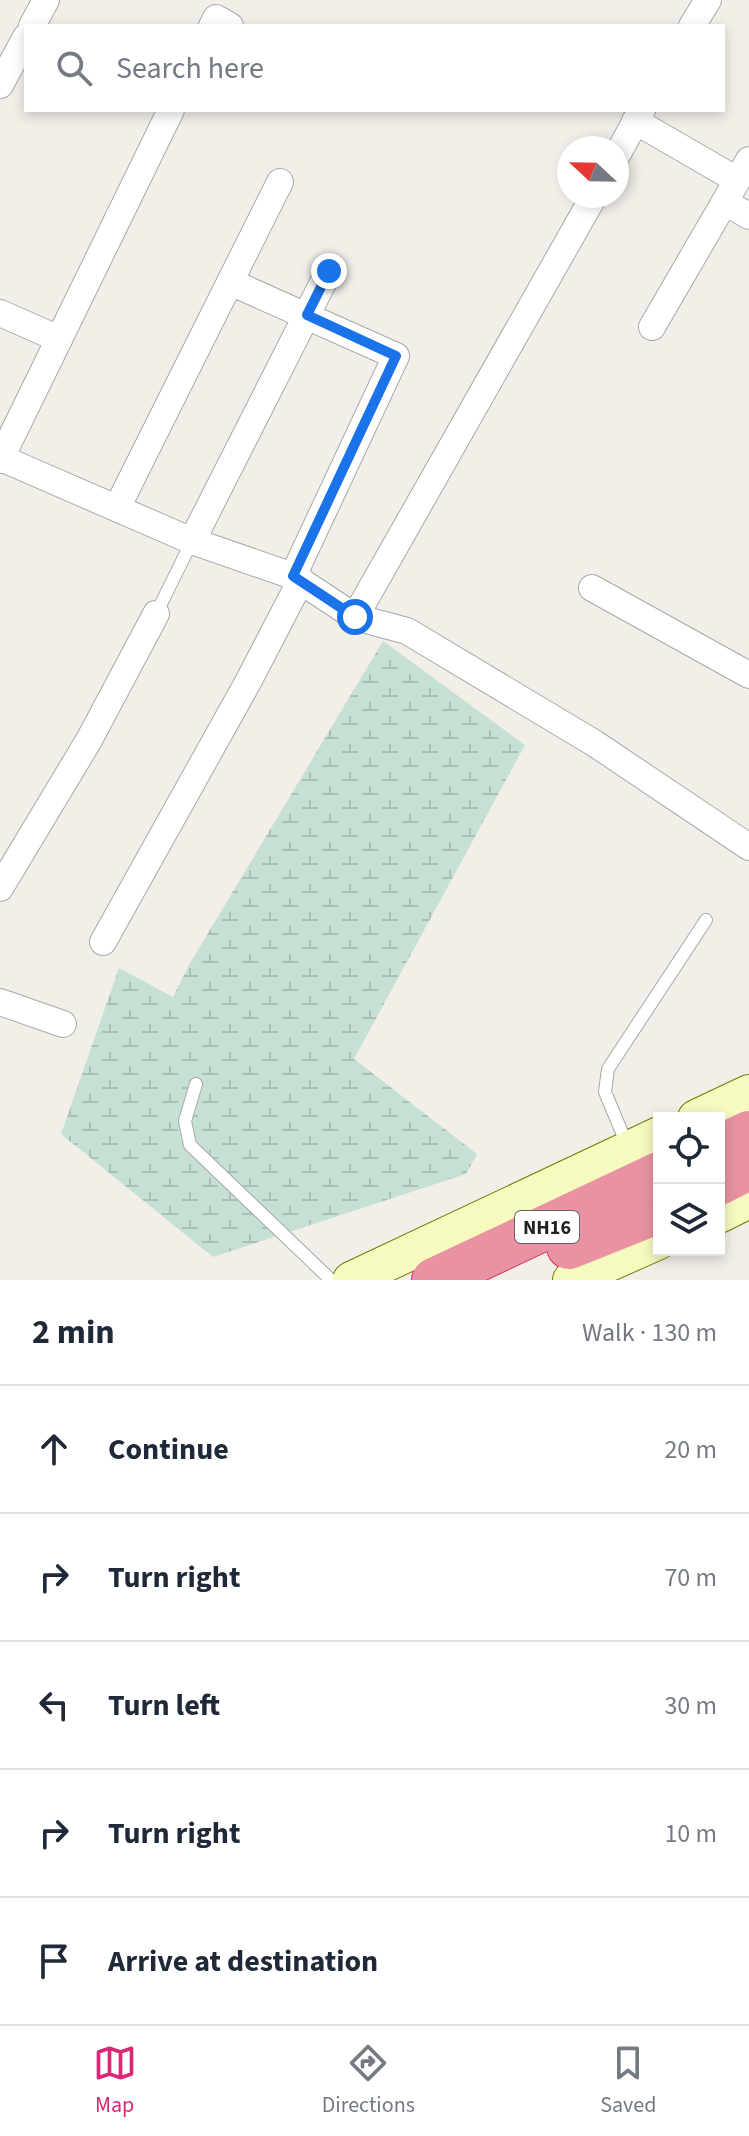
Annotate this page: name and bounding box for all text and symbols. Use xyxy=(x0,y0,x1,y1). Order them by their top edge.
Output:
search box xyxy=(24,24,725,112)
icon: search xyxy=(52,46,96,90)
text: Search here xyxy=(116,47,264,90)
north arrow xyxy=(557,136,629,208)
route end xyxy=(311,253,347,289)
route start xyxy=(337,599,373,635)
map controls xyxy=(653,1112,725,1256)
button: locate xyxy=(653,1112,725,1184)
button: layers xyxy=(653,1184,725,1256)
road number: NH16 xyxy=(515,1211,579,1243)
text: 2 min xyxy=(32,1308,115,1357)
text: Walk · 130 m xyxy=(582,1314,717,1351)
icon: ahead xyxy=(32,1427,76,1471)
text: Continue xyxy=(108,1428,229,1471)
text: 20 m xyxy=(664,1431,717,1468)
icon: right xyxy=(32,1555,76,1599)
text: Turn right xyxy=(108,1556,240,1599)
text: 70 m xyxy=(664,1559,717,1596)
icon: left xyxy=(32,1683,76,1727)
text: Turn left xyxy=(108,1684,220,1727)
text: 30 m xyxy=(664,1687,717,1724)
icon: right xyxy=(32,1811,76,1855)
text: Turn right xyxy=(108,1812,240,1855)
text: 10 m xyxy=(664,1815,717,1852)
icon: arrive xyxy=(32,1939,76,1983)
text: Arrive at destination xyxy=(108,1940,378,1983)
tab: Map xyxy=(93,2041,137,2121)
tab: Directions xyxy=(322,2041,415,2121)
tab: Saved xyxy=(600,2041,656,2121)

